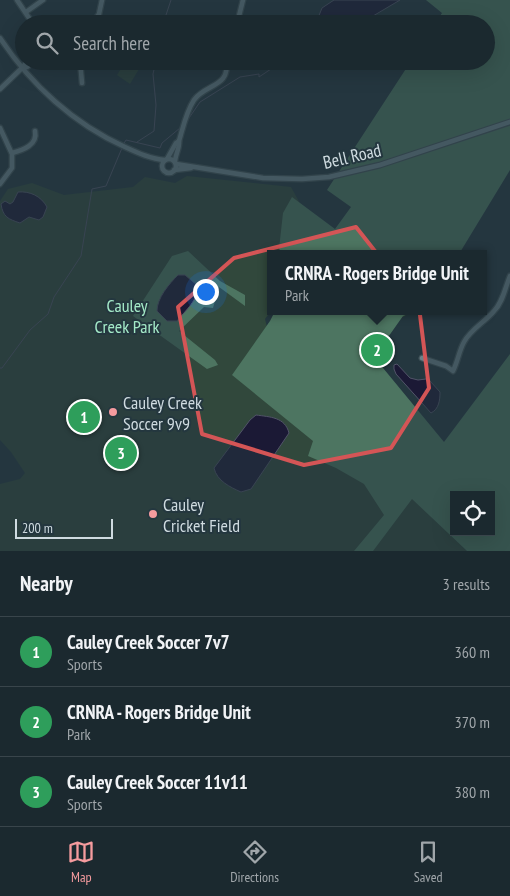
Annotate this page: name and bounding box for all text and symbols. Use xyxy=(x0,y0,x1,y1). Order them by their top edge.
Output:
search box xyxy=(15,15,495,70)
icon: search xyxy=(33,29,61,57)
text: Search here xyxy=(73,31,150,55)
street label: Bell Road xyxy=(321,138,383,174)
popup xyxy=(267,250,487,315)
text: CRNRA - Rogers Bridge Unit xyxy=(285,261,469,285)
your location xyxy=(193,279,219,305)
text: Park xyxy=(285,285,309,305)
park label: Cauley Creek Park xyxy=(95,294,159,338)
pin: 2 xyxy=(361,331,393,369)
place label: Cauley Creek Soccer 9v9 xyxy=(123,391,202,435)
pin: 1 xyxy=(68,398,100,436)
marker: Cauley Creek Soccer 9v9 xyxy=(107,406,119,418)
pin: 3 xyxy=(105,434,137,472)
map controls xyxy=(450,491,495,536)
button: locate xyxy=(450,491,495,536)
place label: Cauley Cricket Field xyxy=(163,493,240,537)
marker: Cauley Cricket Field xyxy=(147,508,159,520)
scale bar xyxy=(15,516,112,539)
text: 200 m xyxy=(22,519,53,537)
text: Nearby xyxy=(20,570,73,597)
text: 3 results xyxy=(443,574,490,594)
text: Cauley Creek Soccer 7v7 xyxy=(67,630,230,654)
text: 1 xyxy=(32,642,40,662)
text: 360 m xyxy=(455,642,490,662)
text: Sports xyxy=(67,654,102,674)
text: CRNRA - Rogers Bridge Unit xyxy=(67,700,251,724)
text: 2 xyxy=(32,712,40,732)
text: 370 m xyxy=(455,712,490,732)
text: Park xyxy=(67,724,91,744)
text: Cauley Creek Soccer 11v11 xyxy=(67,770,248,794)
text: 3 xyxy=(32,782,40,802)
text: 380 m xyxy=(455,782,490,802)
text: Sports xyxy=(67,794,102,814)
tab: Map xyxy=(67,838,95,886)
tab: Directions xyxy=(230,838,279,886)
tab: Saved xyxy=(414,838,443,886)

